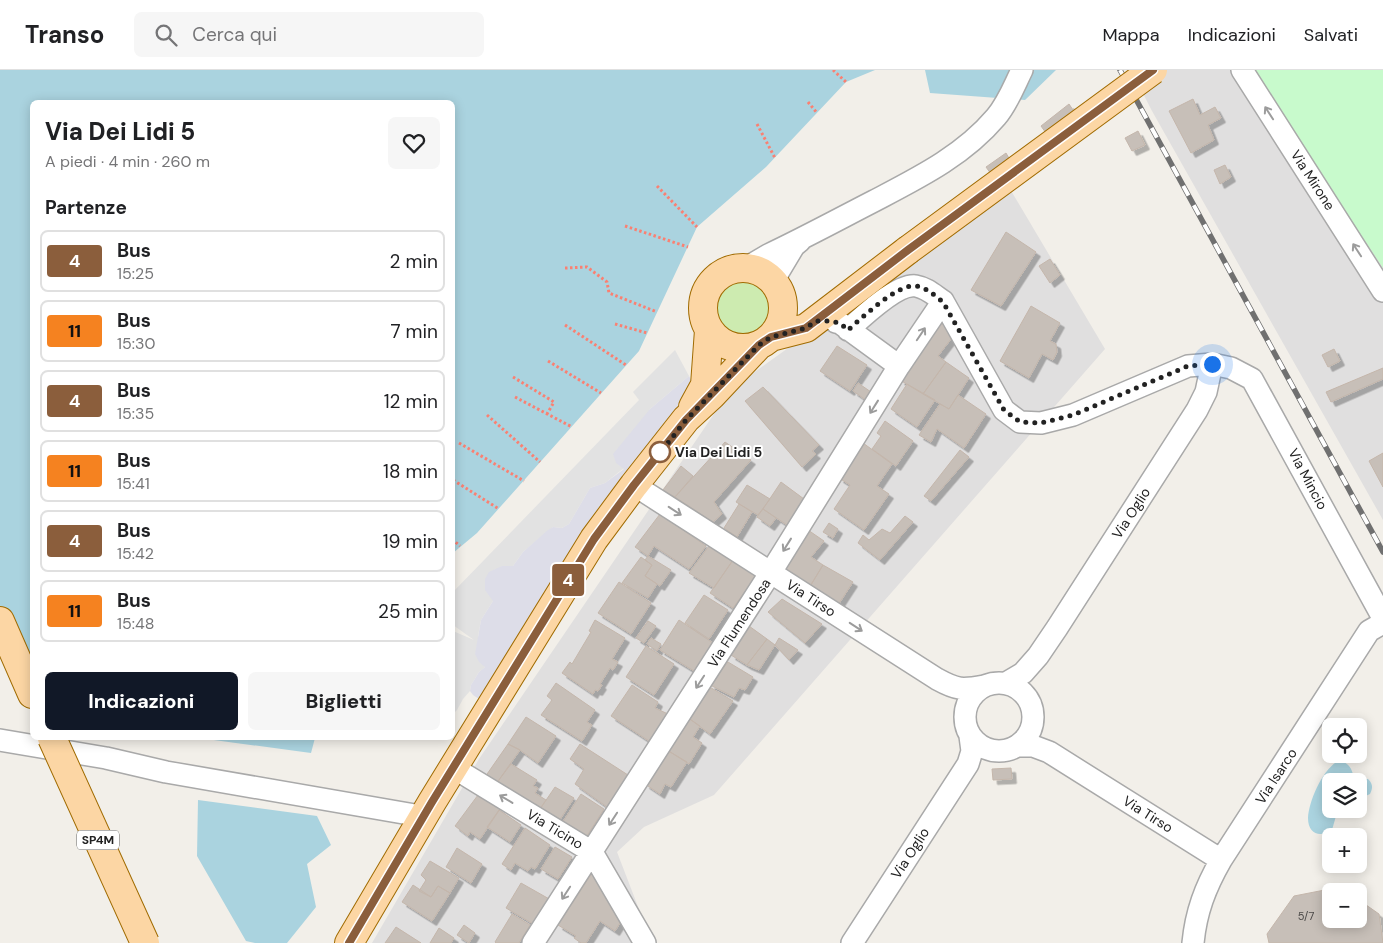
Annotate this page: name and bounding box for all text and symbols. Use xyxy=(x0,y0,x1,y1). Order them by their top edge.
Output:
search box xyxy=(134,12,484,57)
text: Transo xyxy=(25,19,104,50)
icon: search xyxy=(152,21,180,49)
text: Cerca qui xyxy=(192,22,277,47)
text: Mappa xyxy=(1102,23,1160,47)
text: Indicazioni xyxy=(1188,23,1276,47)
text: Salvati xyxy=(1304,23,1358,47)
one-way arrow xyxy=(1264,106,1274,120)
text: Via Dei Lidi 5 xyxy=(45,116,195,147)
button: heart xyxy=(388,117,440,169)
street label: Via Mirone xyxy=(1287,146,1339,214)
text: A piedi · 4 min · 260 m xyxy=(45,151,210,172)
text: Partenze xyxy=(45,195,127,220)
text: Bus xyxy=(117,238,151,263)
one-way arrow xyxy=(1352,243,1362,257)
text: 4 xyxy=(69,249,80,273)
text: 2 min xyxy=(390,249,438,274)
text: 15:25 xyxy=(117,263,154,284)
text: Bus xyxy=(117,308,151,333)
text: 11 xyxy=(68,319,81,343)
text: 7 min xyxy=(390,319,438,344)
one-way arrow xyxy=(916,327,926,341)
text: 15:30 xyxy=(117,333,155,354)
your location xyxy=(1200,352,1225,377)
text: Bus xyxy=(117,378,151,403)
text: 4 xyxy=(69,389,80,413)
text: 12 min xyxy=(384,389,438,414)
one-way arrow xyxy=(868,400,878,414)
text: 15:35 xyxy=(117,403,154,424)
marker: Via Dei Lidi 5 xyxy=(649,441,671,463)
place label: Via Dei Lidi 5 xyxy=(675,443,762,461)
street label: Via Mincio xyxy=(1284,445,1332,513)
text: Bus xyxy=(117,448,151,473)
text: 11 xyxy=(68,459,81,483)
text: 18 min xyxy=(383,459,438,484)
text: 15:41 xyxy=(117,473,150,494)
street label: Via Oglio xyxy=(1108,484,1154,542)
one-way arrow xyxy=(668,506,682,516)
text: Bus xyxy=(117,518,151,543)
text: 4 xyxy=(69,529,80,553)
text: 19 min xyxy=(383,529,438,554)
one-way arrow xyxy=(782,538,792,552)
text: 15:42 xyxy=(117,543,154,564)
line badge: 4 xyxy=(552,564,584,596)
text: 4 xyxy=(562,568,574,592)
street label: Via Flumendosa xyxy=(703,575,775,671)
street label: Via Tirso xyxy=(783,575,839,621)
text: Bus xyxy=(117,588,151,613)
text: 11 xyxy=(68,599,81,623)
text: 25 min xyxy=(378,599,438,624)
text: 15:48 xyxy=(117,613,154,634)
one-way arrow xyxy=(849,622,863,632)
button: Indicazioni xyxy=(45,672,238,730)
button: Biglietti xyxy=(248,672,440,730)
one-way arrow xyxy=(695,675,705,689)
map controls xyxy=(1322,718,1367,928)
button: locate xyxy=(1322,718,1367,763)
street label: Via Isarco xyxy=(1251,745,1301,807)
button: layers xyxy=(1322,773,1367,818)
street label: Via Tirso xyxy=(1120,792,1176,836)
one-way arrow xyxy=(499,794,513,804)
street label: Via Ticino xyxy=(523,805,587,853)
one-way arrow xyxy=(608,812,618,826)
street label: Via Oglio xyxy=(887,824,933,882)
button: + xyxy=(1322,828,1367,873)
road number: SP4M xyxy=(77,830,119,850)
button: − xyxy=(1322,883,1367,928)
one-way arrow xyxy=(560,885,570,899)
house number: 5/7 xyxy=(1298,909,1314,923)

